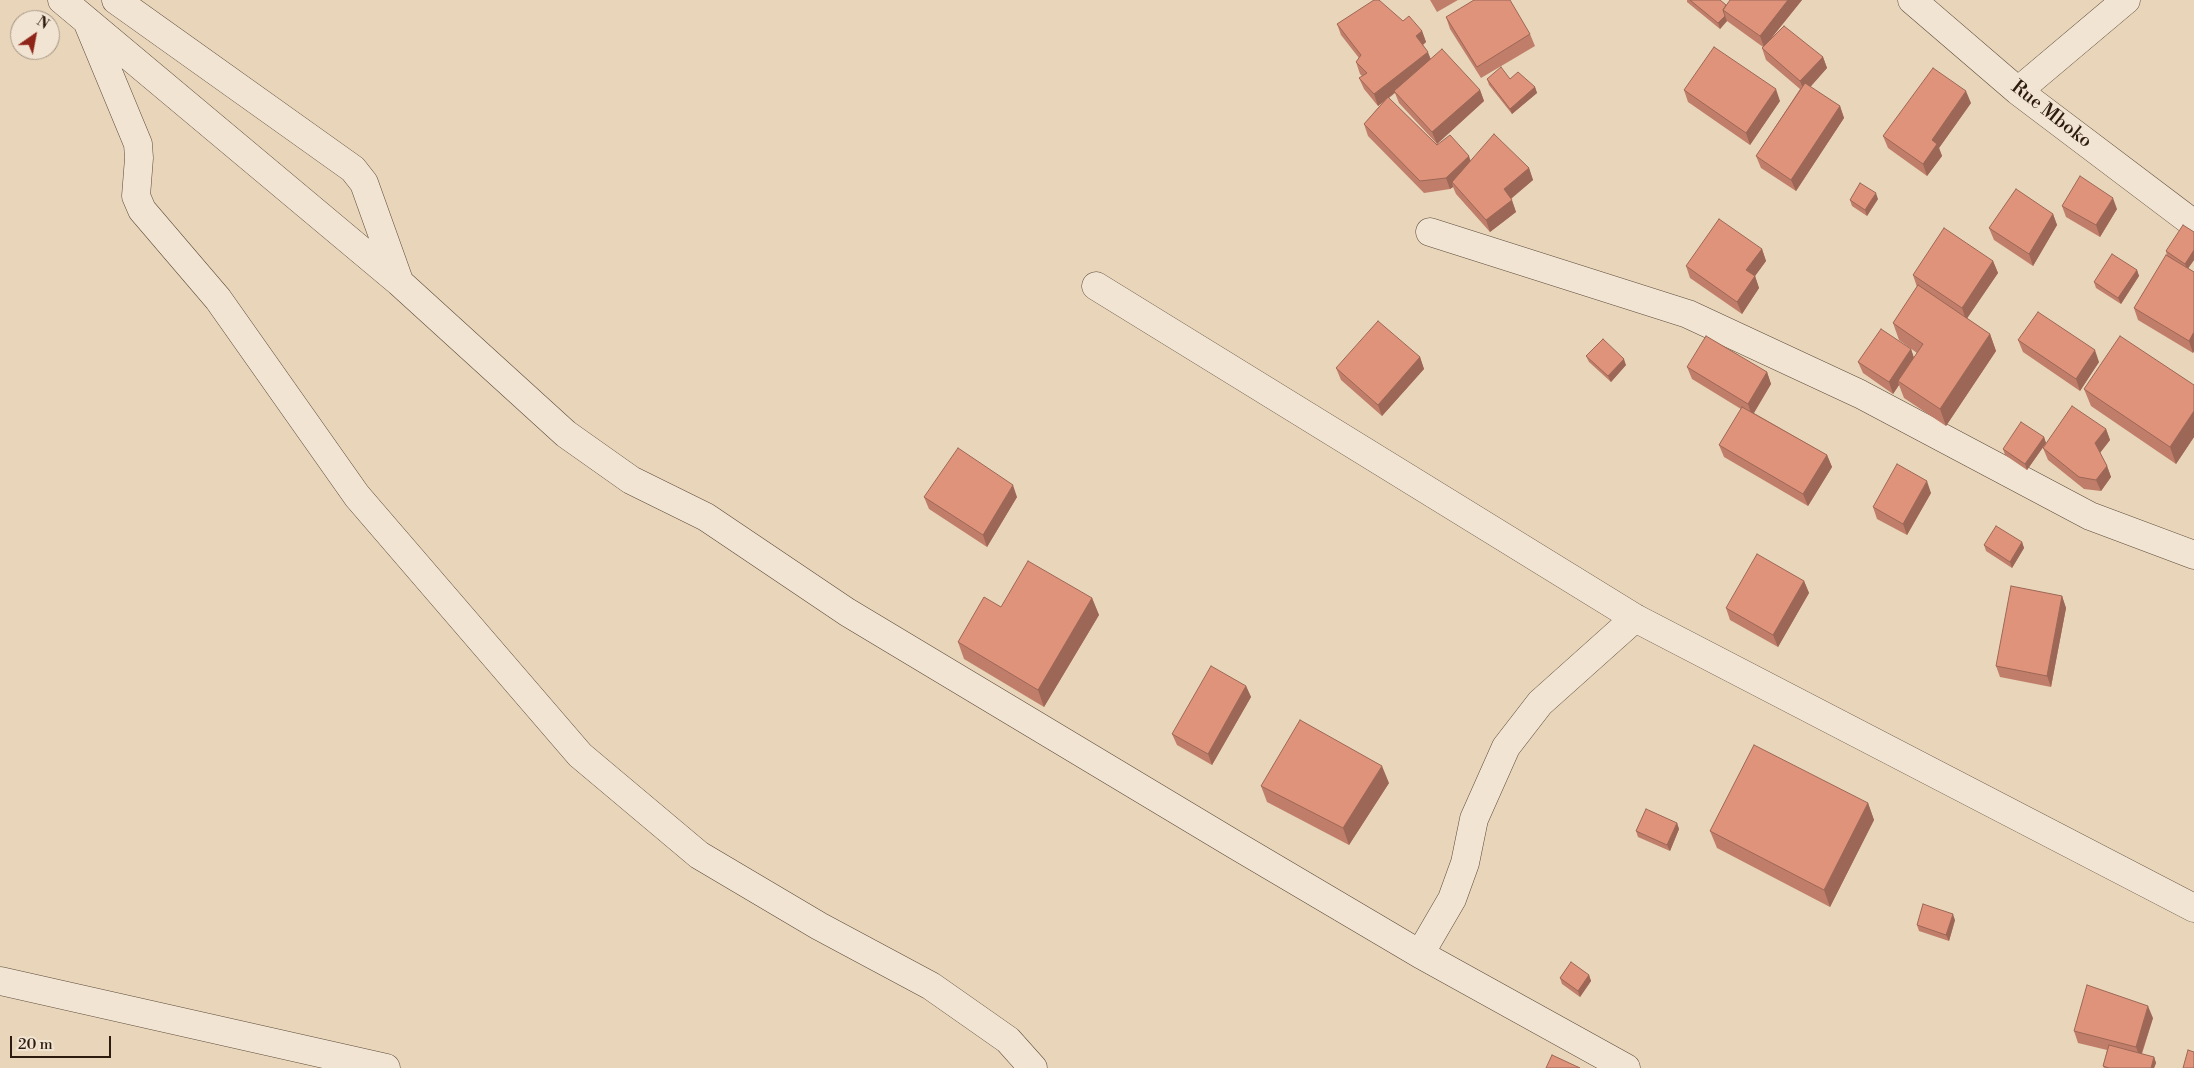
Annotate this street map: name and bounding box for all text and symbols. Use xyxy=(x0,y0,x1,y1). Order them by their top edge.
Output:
north arrow xyxy=(10,10,60,60)
text: N xyxy=(33,13,52,34)
street label: Rue Mboko xyxy=(2006,76,2096,154)
scale bar xyxy=(12,1026,114,1058)
text: 20 m xyxy=(18,1035,53,1054)

